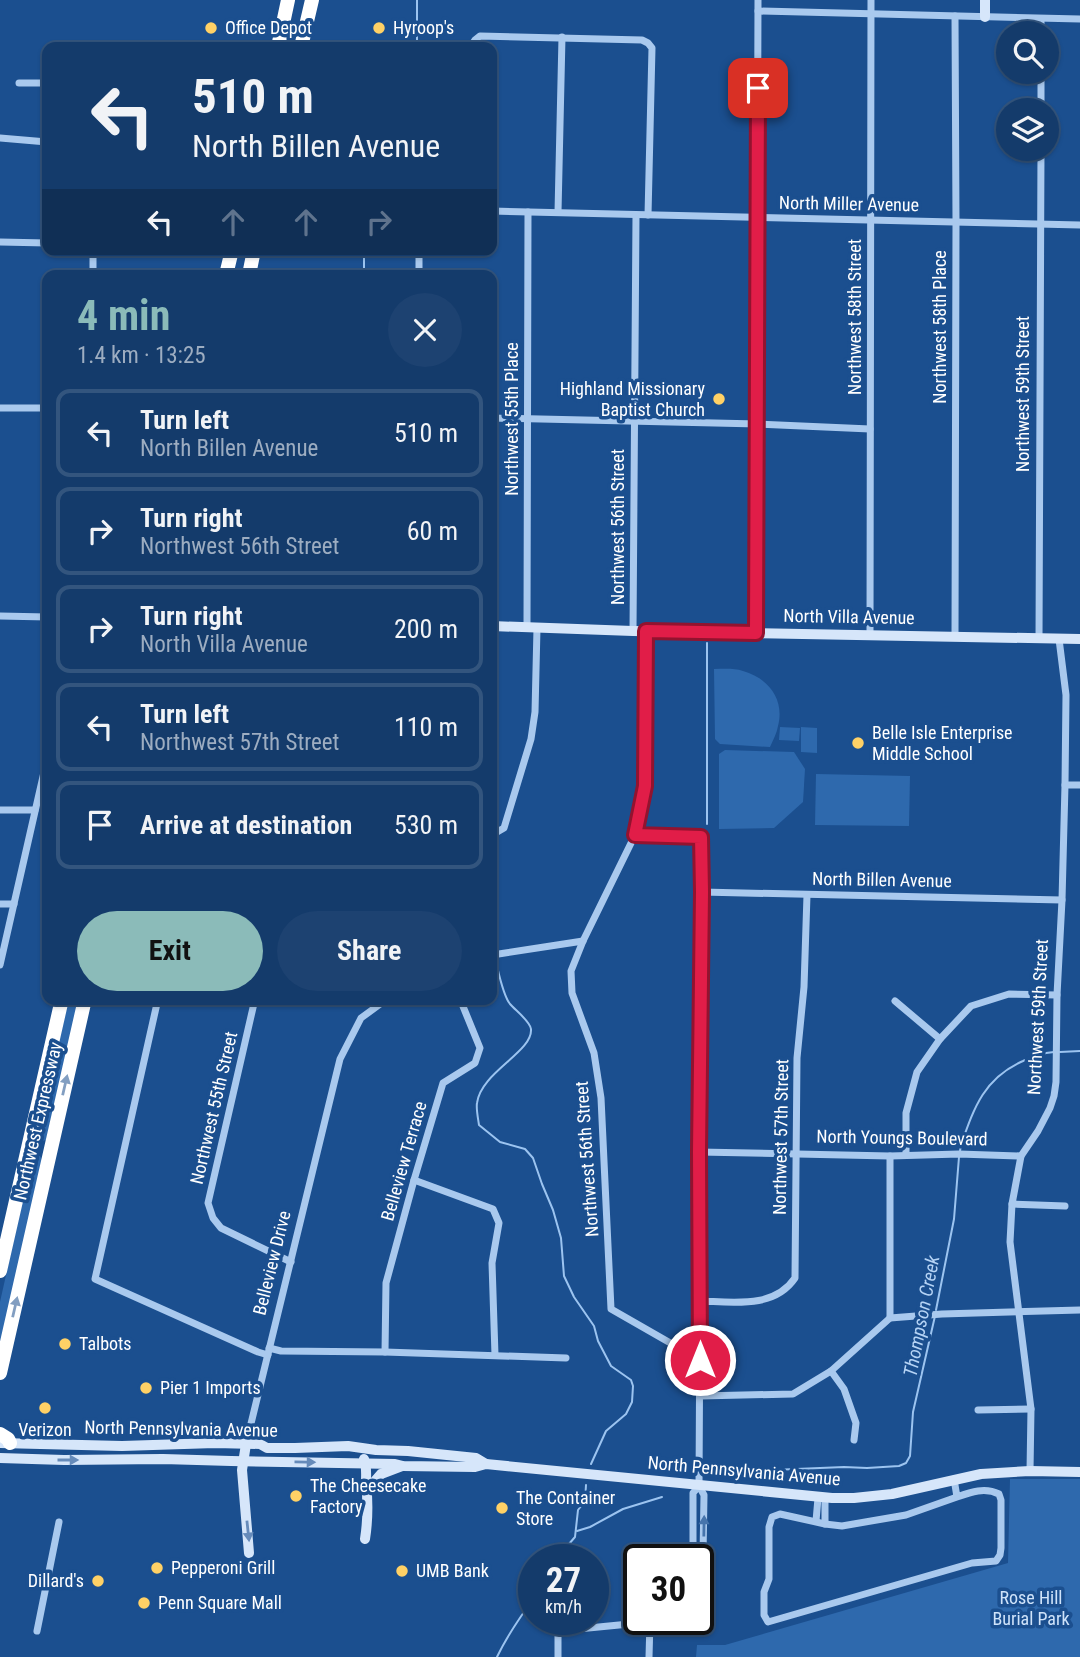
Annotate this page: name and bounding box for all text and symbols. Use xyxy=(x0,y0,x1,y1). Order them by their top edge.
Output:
place label: Office Depot xyxy=(225,17,312,38)
place label: Hyroop's xyxy=(393,17,454,38)
marker: Office Depot xyxy=(203,20,219,36)
marker: Hyroop's xyxy=(371,20,387,36)
map controls xyxy=(996,21,1059,161)
button: search xyxy=(996,21,1059,84)
pin xyxy=(728,58,788,118)
text: 510 m xyxy=(192,68,314,125)
icon: arrive xyxy=(739,69,777,107)
icon: left xyxy=(77,70,168,161)
button: layers xyxy=(996,98,1059,161)
text: North Billen Avenue xyxy=(192,127,440,165)
street label: North Miller Avenue xyxy=(779,192,919,215)
icon: left xyxy=(141,203,179,241)
icon: ahead xyxy=(214,203,252,241)
icon: ahead xyxy=(287,203,325,241)
icon: right xyxy=(360,203,398,241)
street label: Northwest 58th Street xyxy=(844,239,865,395)
street label: Northwest 58th Place xyxy=(929,250,950,404)
text: 4 min xyxy=(77,291,170,340)
button: close xyxy=(388,293,462,367)
street label: Northwest 59th Street xyxy=(1012,316,1033,472)
text: 1.4 km · 13:25 xyxy=(77,342,206,369)
street label: Northwest 55th Place xyxy=(501,342,522,496)
place label: Highland Missionary Baptist Church xyxy=(560,378,706,420)
marker: Highland Missionary Baptist Church xyxy=(711,391,727,407)
text: Turn left xyxy=(140,405,229,435)
icon: left xyxy=(81,414,119,452)
text: 510 m xyxy=(394,418,458,448)
text: North Billen Avenue xyxy=(140,435,318,462)
street label: Northwest 56th Street xyxy=(607,449,628,605)
text: Turn right xyxy=(140,503,242,533)
icon: right xyxy=(81,512,119,550)
text: 60 m xyxy=(407,516,458,546)
text: Northwest 56th Street xyxy=(140,533,339,560)
text: Turn right xyxy=(140,601,242,631)
street label: North Villa Avenue xyxy=(783,605,915,628)
icon: right xyxy=(81,610,119,648)
text: 200 m xyxy=(394,614,458,644)
text: North Villa Avenue xyxy=(140,631,308,658)
text: Turn left xyxy=(140,699,229,729)
icon: left xyxy=(81,708,119,746)
text: 110 m xyxy=(394,712,458,742)
place label: Belle Isle Enterprise Middle School xyxy=(872,722,1013,764)
text: Northwest 57th Street xyxy=(140,729,339,756)
marker: Belle Isle Enterprise Middle School xyxy=(850,735,866,751)
icon: arrive xyxy=(81,806,119,844)
text: Arrive at destination xyxy=(140,810,352,840)
text: 530 m xyxy=(394,810,458,840)
street label: North Billen Avenue xyxy=(812,868,952,891)
button: Exit xyxy=(77,911,263,991)
button: Share xyxy=(277,911,462,991)
street label: Northwest 59th Street xyxy=(1023,939,1052,1095)
street label: Northwest 55th Street xyxy=(186,1030,241,1186)
street label: Northwest Expressway xyxy=(9,1039,66,1202)
street label: Northwest 57th Street xyxy=(769,1059,792,1215)
one-way arrow xyxy=(60,1074,71,1096)
street label: Northwest 56th Street xyxy=(571,1080,602,1238)
street label: Belleview Terrace xyxy=(376,1099,431,1223)
street label: North Youngs Boulevard xyxy=(816,1126,988,1149)
street label: Belleview Drive xyxy=(248,1208,295,1317)
water label: Thompson Creek xyxy=(898,1253,945,1379)
one-way arrow xyxy=(10,1296,21,1318)
position arrow xyxy=(663,1323,737,1397)
place label: Talbots xyxy=(79,1333,132,1354)
marker: Talbots xyxy=(57,1336,73,1352)
place label: Pier 1 Imports xyxy=(160,1377,261,1398)
marker: Pier 1 Imports xyxy=(138,1380,154,1396)
marker: Verizon xyxy=(37,1400,53,1416)
street label: North Pennsylvania Avenue xyxy=(84,1416,278,1441)
place label: Verizon xyxy=(18,1419,72,1440)
street label: North Pennsylvania Avenue xyxy=(647,1452,841,1489)
one-way arrow xyxy=(57,1454,79,1466)
one-way arrow xyxy=(294,1456,316,1468)
place label: The Cheesecake Factory xyxy=(310,1475,426,1517)
place label: The Container Store xyxy=(516,1487,616,1529)
marker: The Cheesecake Factory xyxy=(288,1488,304,1504)
marker: The Container Store xyxy=(494,1500,510,1516)
one-way arrow xyxy=(698,1514,710,1536)
one-way arrow xyxy=(243,1521,254,1543)
speed limit sign: 30 xyxy=(623,1544,714,1635)
place label: Pepperoni Grill xyxy=(171,1557,275,1578)
marker: Pepperoni Grill xyxy=(149,1560,165,1576)
place label: UMB Bank xyxy=(416,1560,489,1581)
text: 27 xyxy=(546,1560,581,1601)
marker: UMB Bank xyxy=(394,1563,410,1579)
place label: Dillard's xyxy=(28,1570,84,1591)
marker: Dillard's xyxy=(90,1573,106,1589)
park label: Rose Hill Burial Park xyxy=(992,1587,1070,1629)
place label: Penn Square Mall xyxy=(158,1592,282,1613)
marker: Penn Square Mall xyxy=(136,1595,152,1611)
text: km/h xyxy=(545,1596,582,1617)

